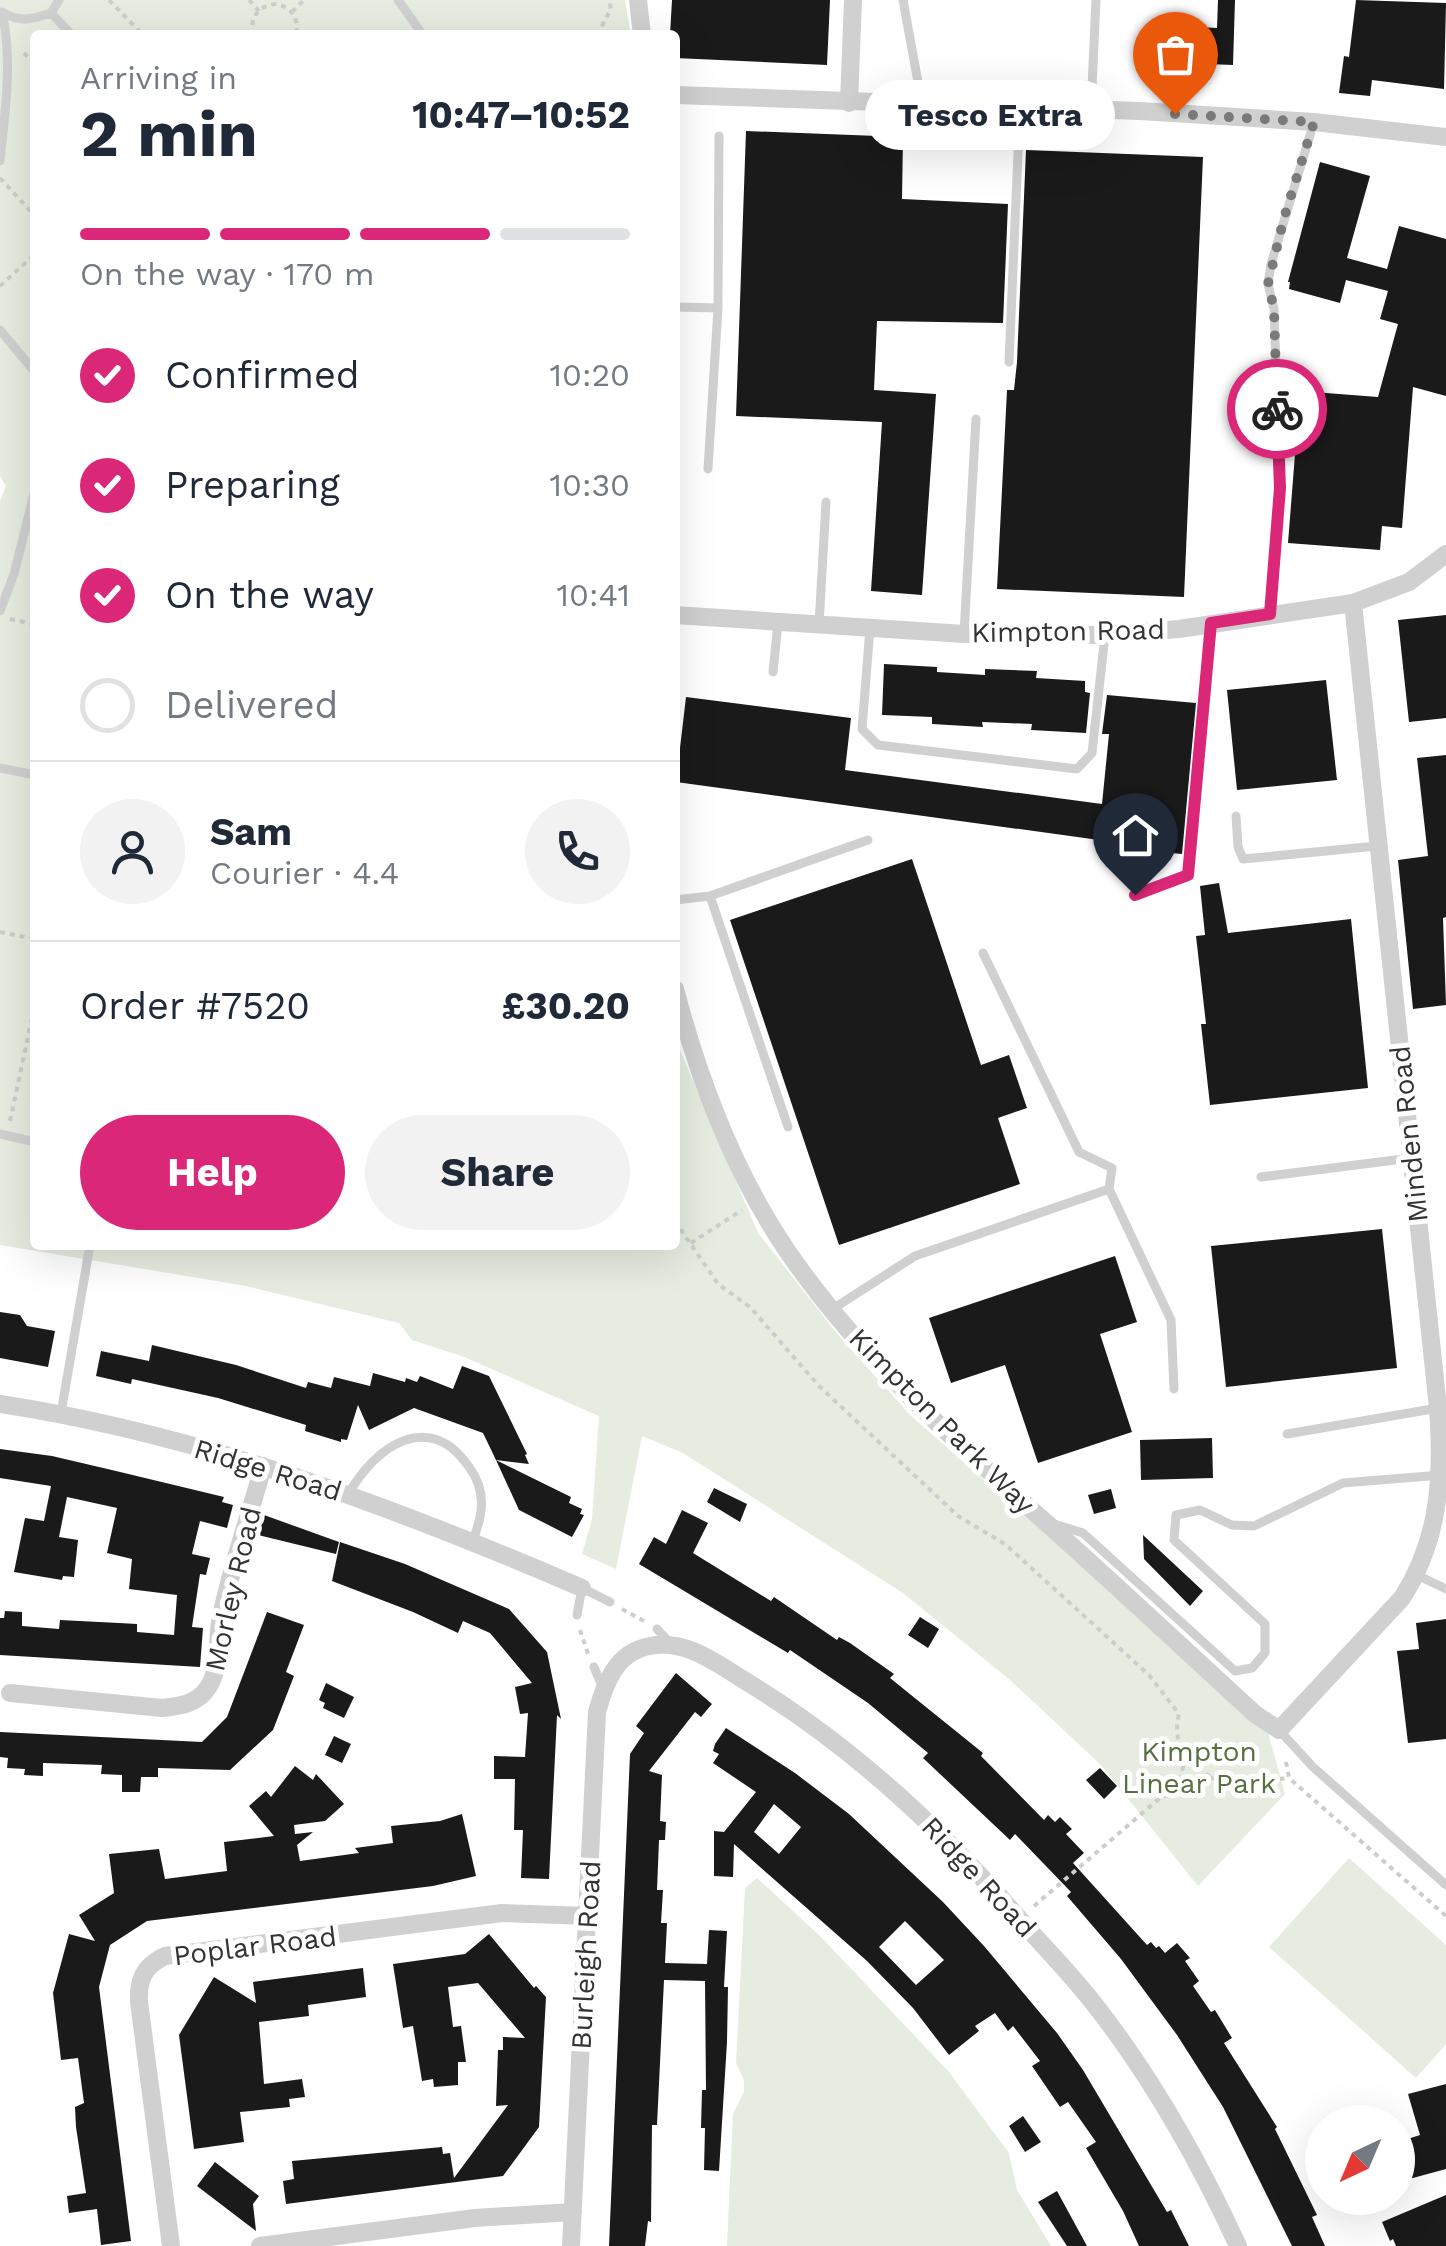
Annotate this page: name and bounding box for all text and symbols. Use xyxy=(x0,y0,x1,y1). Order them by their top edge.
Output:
pin xyxy=(1133,12,1218,115)
icon: bag xyxy=(1148,27,1203,82)
text: Arriving in xyxy=(80,59,237,97)
callout: Tesco Extra xyxy=(865,79,1115,149)
text: 10:47–10:52 xyxy=(412,93,630,137)
text: 2 min xyxy=(80,96,258,172)
text: Tesco Extra xyxy=(897,96,1083,134)
text: On the way · 170 m xyxy=(80,255,375,293)
icon: check xyxy=(80,348,135,403)
text: Confirmed xyxy=(165,353,360,397)
text: 10:20 xyxy=(550,356,630,394)
courier xyxy=(1227,359,1327,459)
icon: bike xyxy=(1250,382,1305,437)
icon: check xyxy=(80,458,135,513)
text: Preparing xyxy=(165,463,340,507)
text: 10:30 xyxy=(550,466,630,504)
icon: check xyxy=(80,568,135,623)
text: On the way xyxy=(165,573,374,617)
text: 10:41 xyxy=(557,576,630,614)
street label: Kimpton Road xyxy=(971,613,1165,649)
text: Delivered xyxy=(165,683,338,727)
pin xyxy=(1093,793,1178,896)
button: person xyxy=(80,799,185,904)
button: phone xyxy=(525,799,630,904)
icon: home xyxy=(1108,808,1163,863)
text: Sam xyxy=(210,810,292,854)
text: Courier · 4.4 xyxy=(210,854,399,892)
text: Order #7520 xyxy=(80,984,310,1028)
text: £30.20 xyxy=(502,984,630,1028)
street label: Minden Road xyxy=(1383,1044,1435,1224)
button: Help xyxy=(80,1115,345,1230)
button: Share xyxy=(365,1115,630,1230)
street label: Kimpton Park Way xyxy=(842,1321,1042,1521)
street label: Ridge Road xyxy=(190,1432,346,1508)
street label: Morley Road xyxy=(198,1504,268,1674)
park label: Kimpton Linear Park xyxy=(1122,1735,1276,1800)
street label: Ridge Road xyxy=(915,1810,1043,1944)
street label: Burleigh Road xyxy=(565,1860,607,2050)
street label: Poplar Road xyxy=(171,1920,339,1972)
north arrow xyxy=(1305,2105,1415,2215)
map controls xyxy=(1305,2105,1415,2215)

